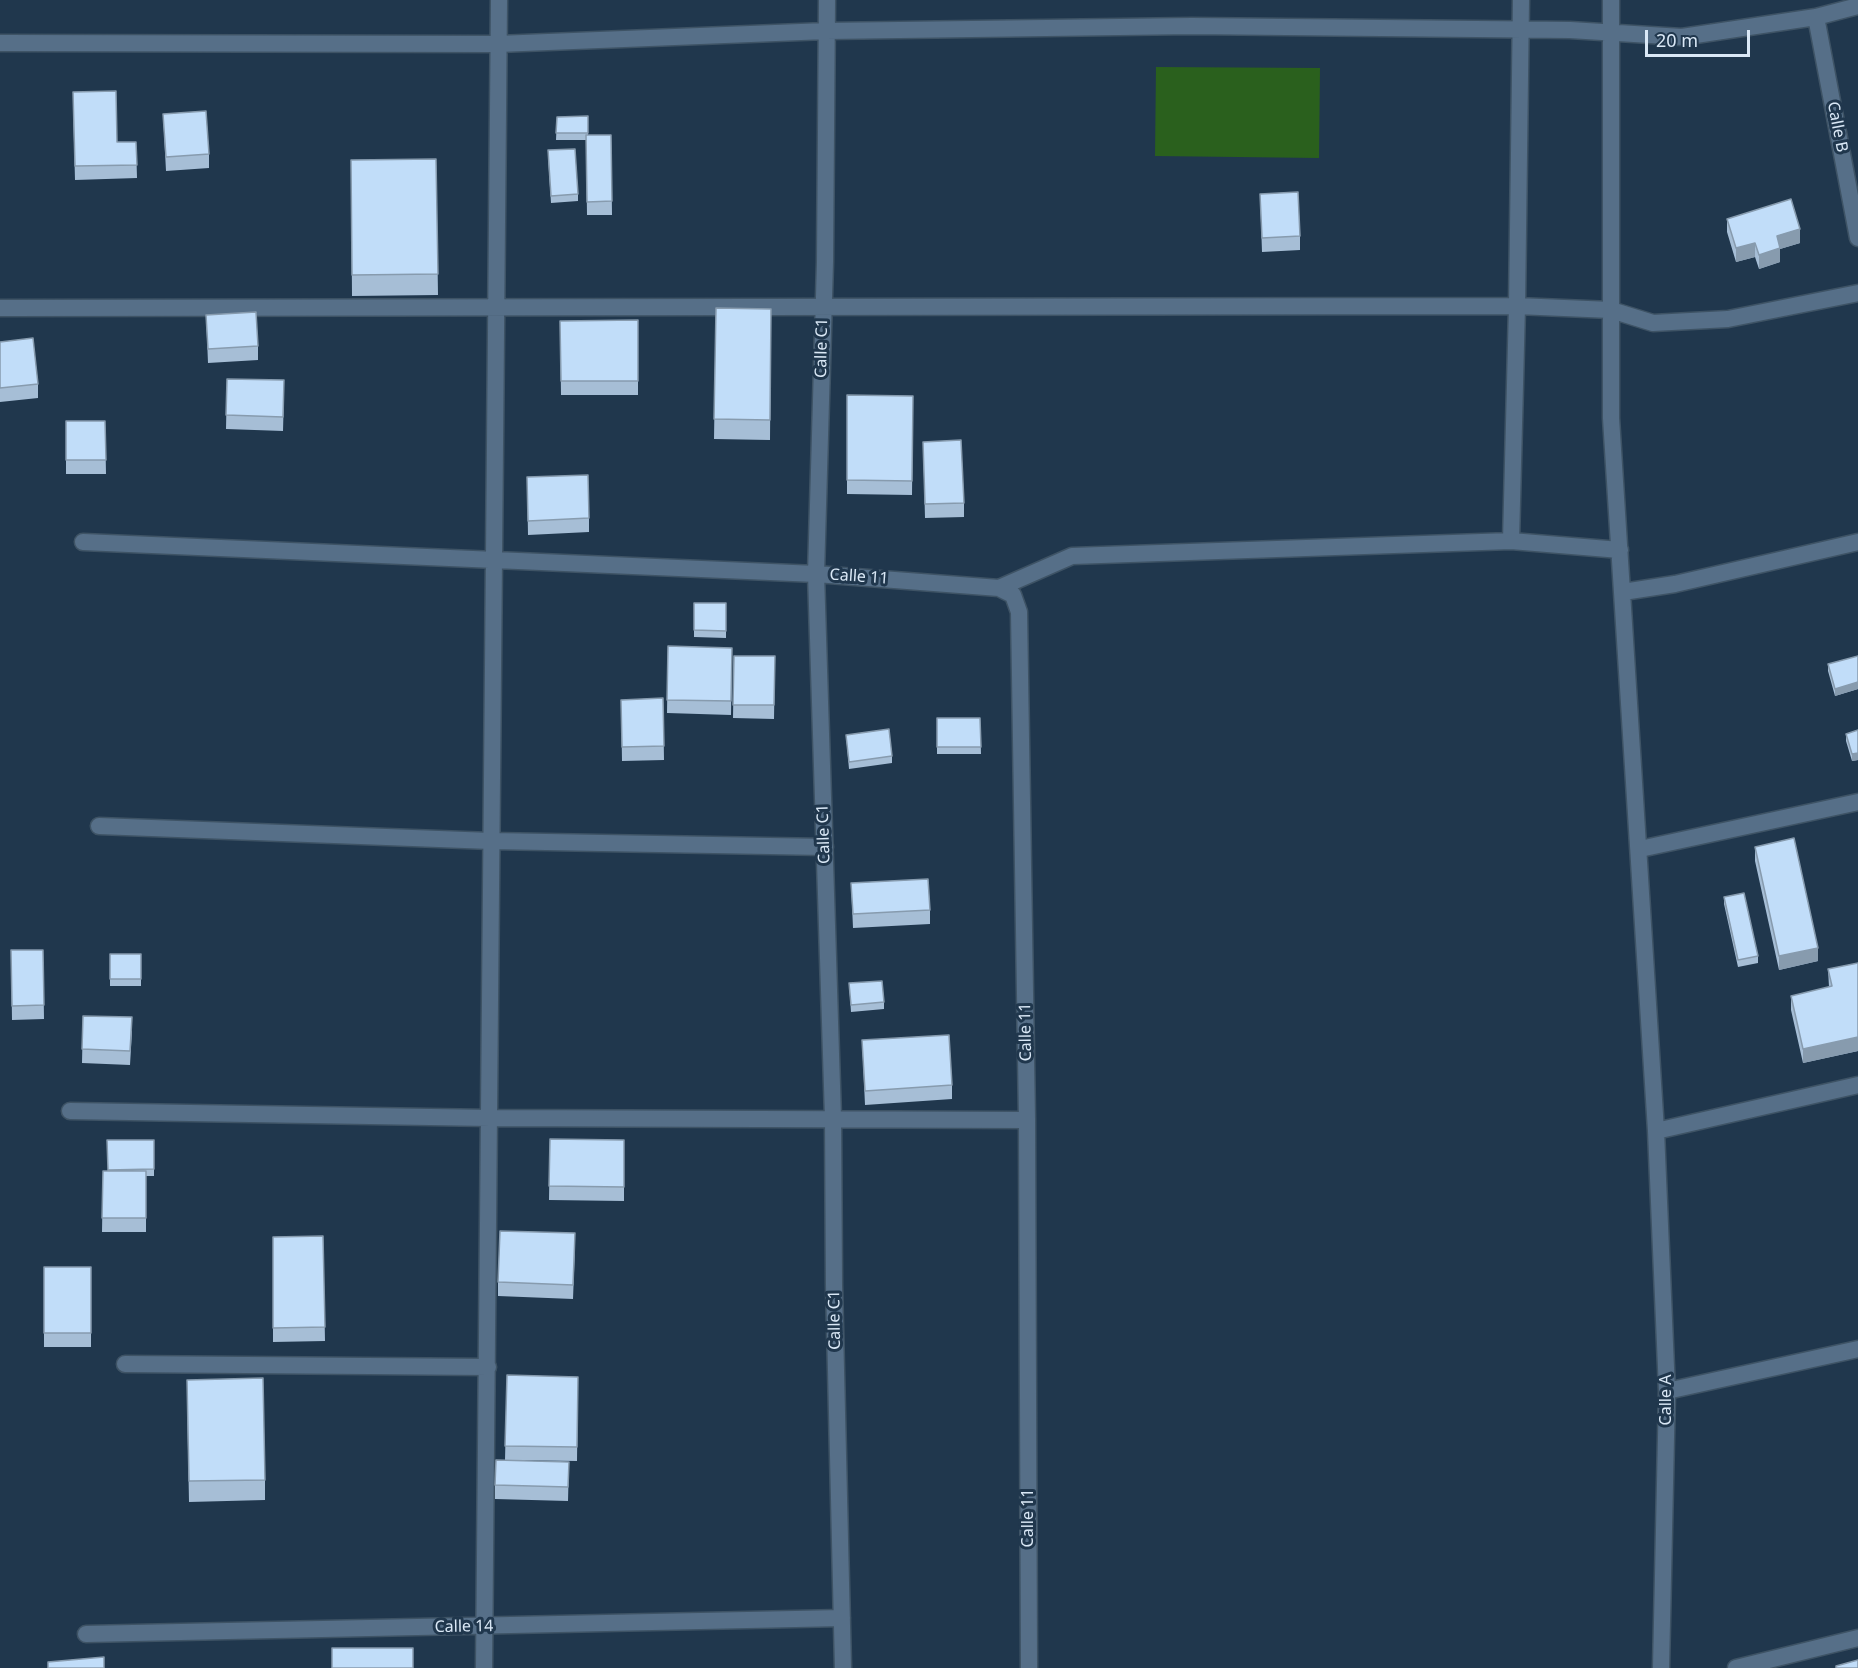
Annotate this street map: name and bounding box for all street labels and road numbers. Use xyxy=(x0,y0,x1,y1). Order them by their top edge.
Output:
street label: Calle B xyxy=(1823,100,1851,154)
street label: Calle C1 xyxy=(812,318,832,378)
street label: Calle 11 xyxy=(829,565,889,589)
street label: Calle C1 xyxy=(813,804,835,864)
street label: Calle 11 xyxy=(1016,1002,1036,1062)
street label: Calle C1 xyxy=(825,1290,845,1350)
street label: Calle A xyxy=(1656,1375,1676,1425)
street label: Calle 11 xyxy=(1018,1489,1038,1547)
street label: Calle 14 xyxy=(434,1617,494,1637)

